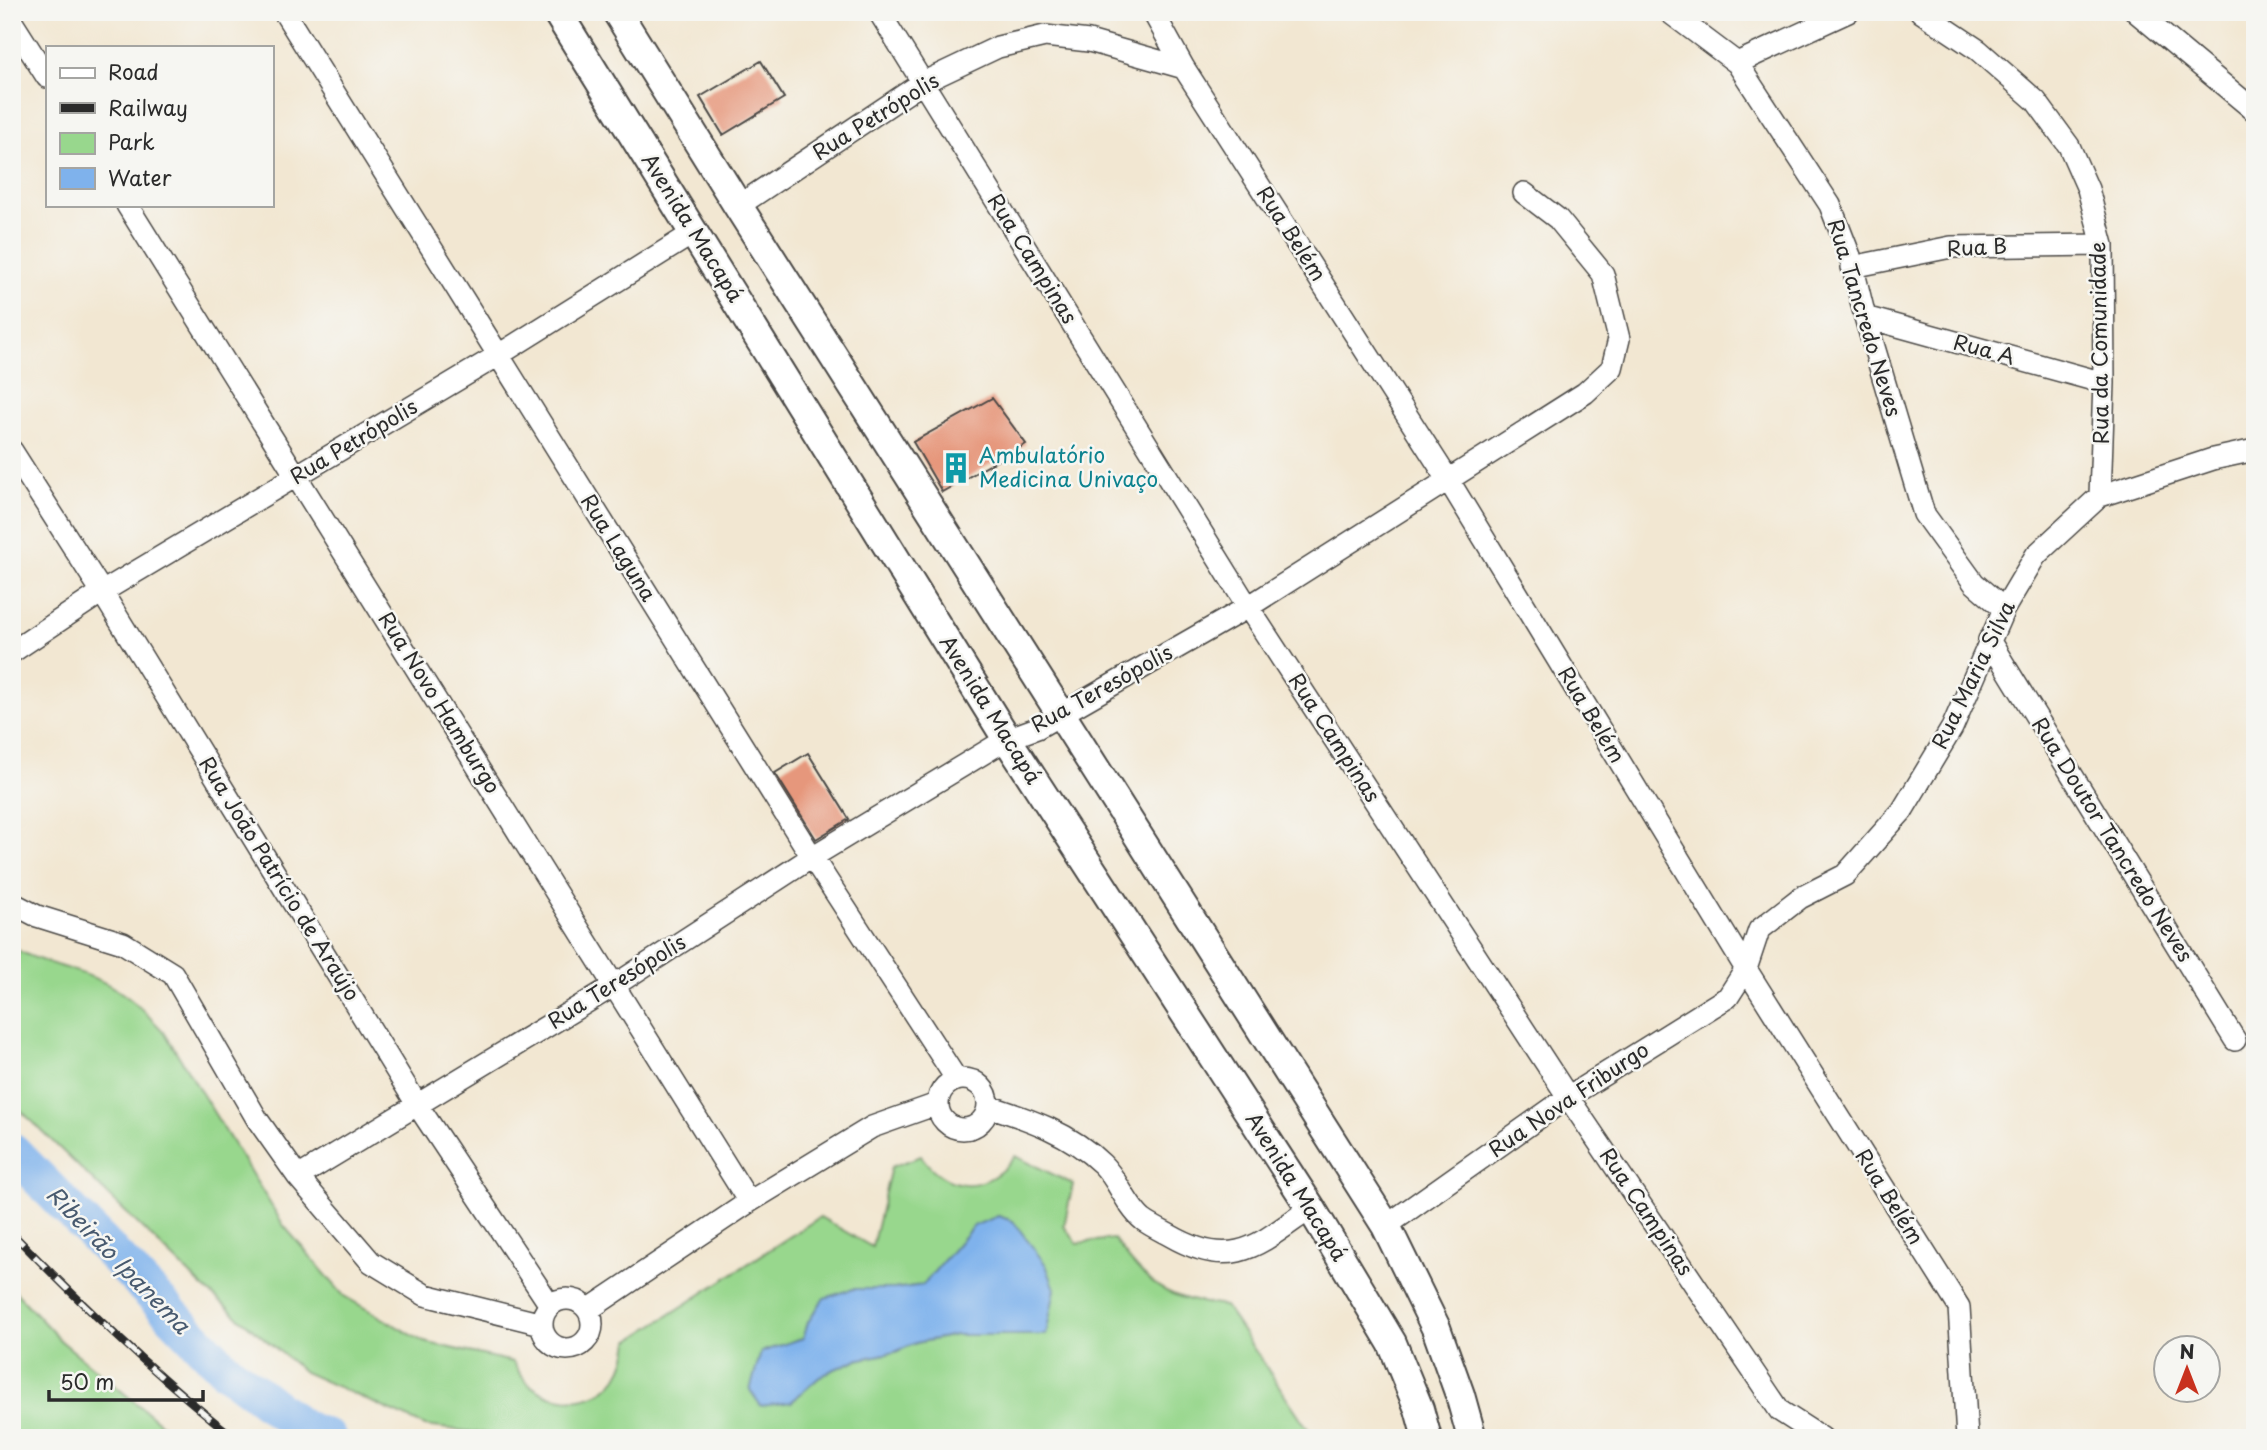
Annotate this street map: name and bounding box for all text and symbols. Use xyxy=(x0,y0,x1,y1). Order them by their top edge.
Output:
legend xyxy=(46,46,273,206)
text: Road xyxy=(108,55,159,87)
street label: Rua Petrópolis xyxy=(805,64,944,167)
text: Railway xyxy=(108,91,188,123)
text: Park xyxy=(108,125,155,157)
street label: Avenida Macapá xyxy=(635,146,753,308)
text: Water xyxy=(108,161,172,193)
street label: Rua Belém xyxy=(1250,179,1335,287)
street label: Rua Campinas xyxy=(981,187,1087,329)
street label: Rua Tancredo Neves xyxy=(1821,215,1911,420)
street label: Rua B xyxy=(1946,228,2008,264)
street label: Rua da Comunidade xyxy=(2080,241,2116,445)
street label: Rua A xyxy=(1950,325,2019,372)
street label: Rua Petrópolis xyxy=(283,389,423,491)
place label: Ambulatório Medicina Univaço xyxy=(979,438,1158,494)
building icon: Ambulatório Medicina Univaço xyxy=(939,451,973,485)
street label: Rua Laguna xyxy=(574,487,665,607)
street label: Rua Maria Silva xyxy=(1922,594,2022,754)
street label: Rua Novo Hamburgo xyxy=(372,605,510,799)
street label: Avenida Macapá xyxy=(933,628,1051,790)
street label: Rua Teresópolis xyxy=(1024,635,1178,739)
street label: Rua Belém xyxy=(1551,660,1634,768)
street label: Rua Campinas xyxy=(1282,666,1389,808)
street label: Rua Doutor Tancredo Neves xyxy=(2025,710,2202,968)
street label: Rua João Patrício de Araújo xyxy=(192,750,369,1006)
street label: Rua Teresópolis xyxy=(541,925,691,1036)
street label: Rua Nova Friburgo xyxy=(1481,1033,1655,1164)
street label: Avenida Macapá xyxy=(1239,1105,1357,1267)
street label: Rua Campinas xyxy=(1593,1140,1702,1281)
street label: Rua Belém xyxy=(1849,1142,1933,1250)
water label: Ribeirão Ipanema xyxy=(39,1177,199,1341)
north arrow xyxy=(2152,1334,2222,1404)
text: N xyxy=(2179,1337,2195,1365)
scale bar xyxy=(49,1359,203,1403)
text: 50 m xyxy=(60,1365,114,1397)

